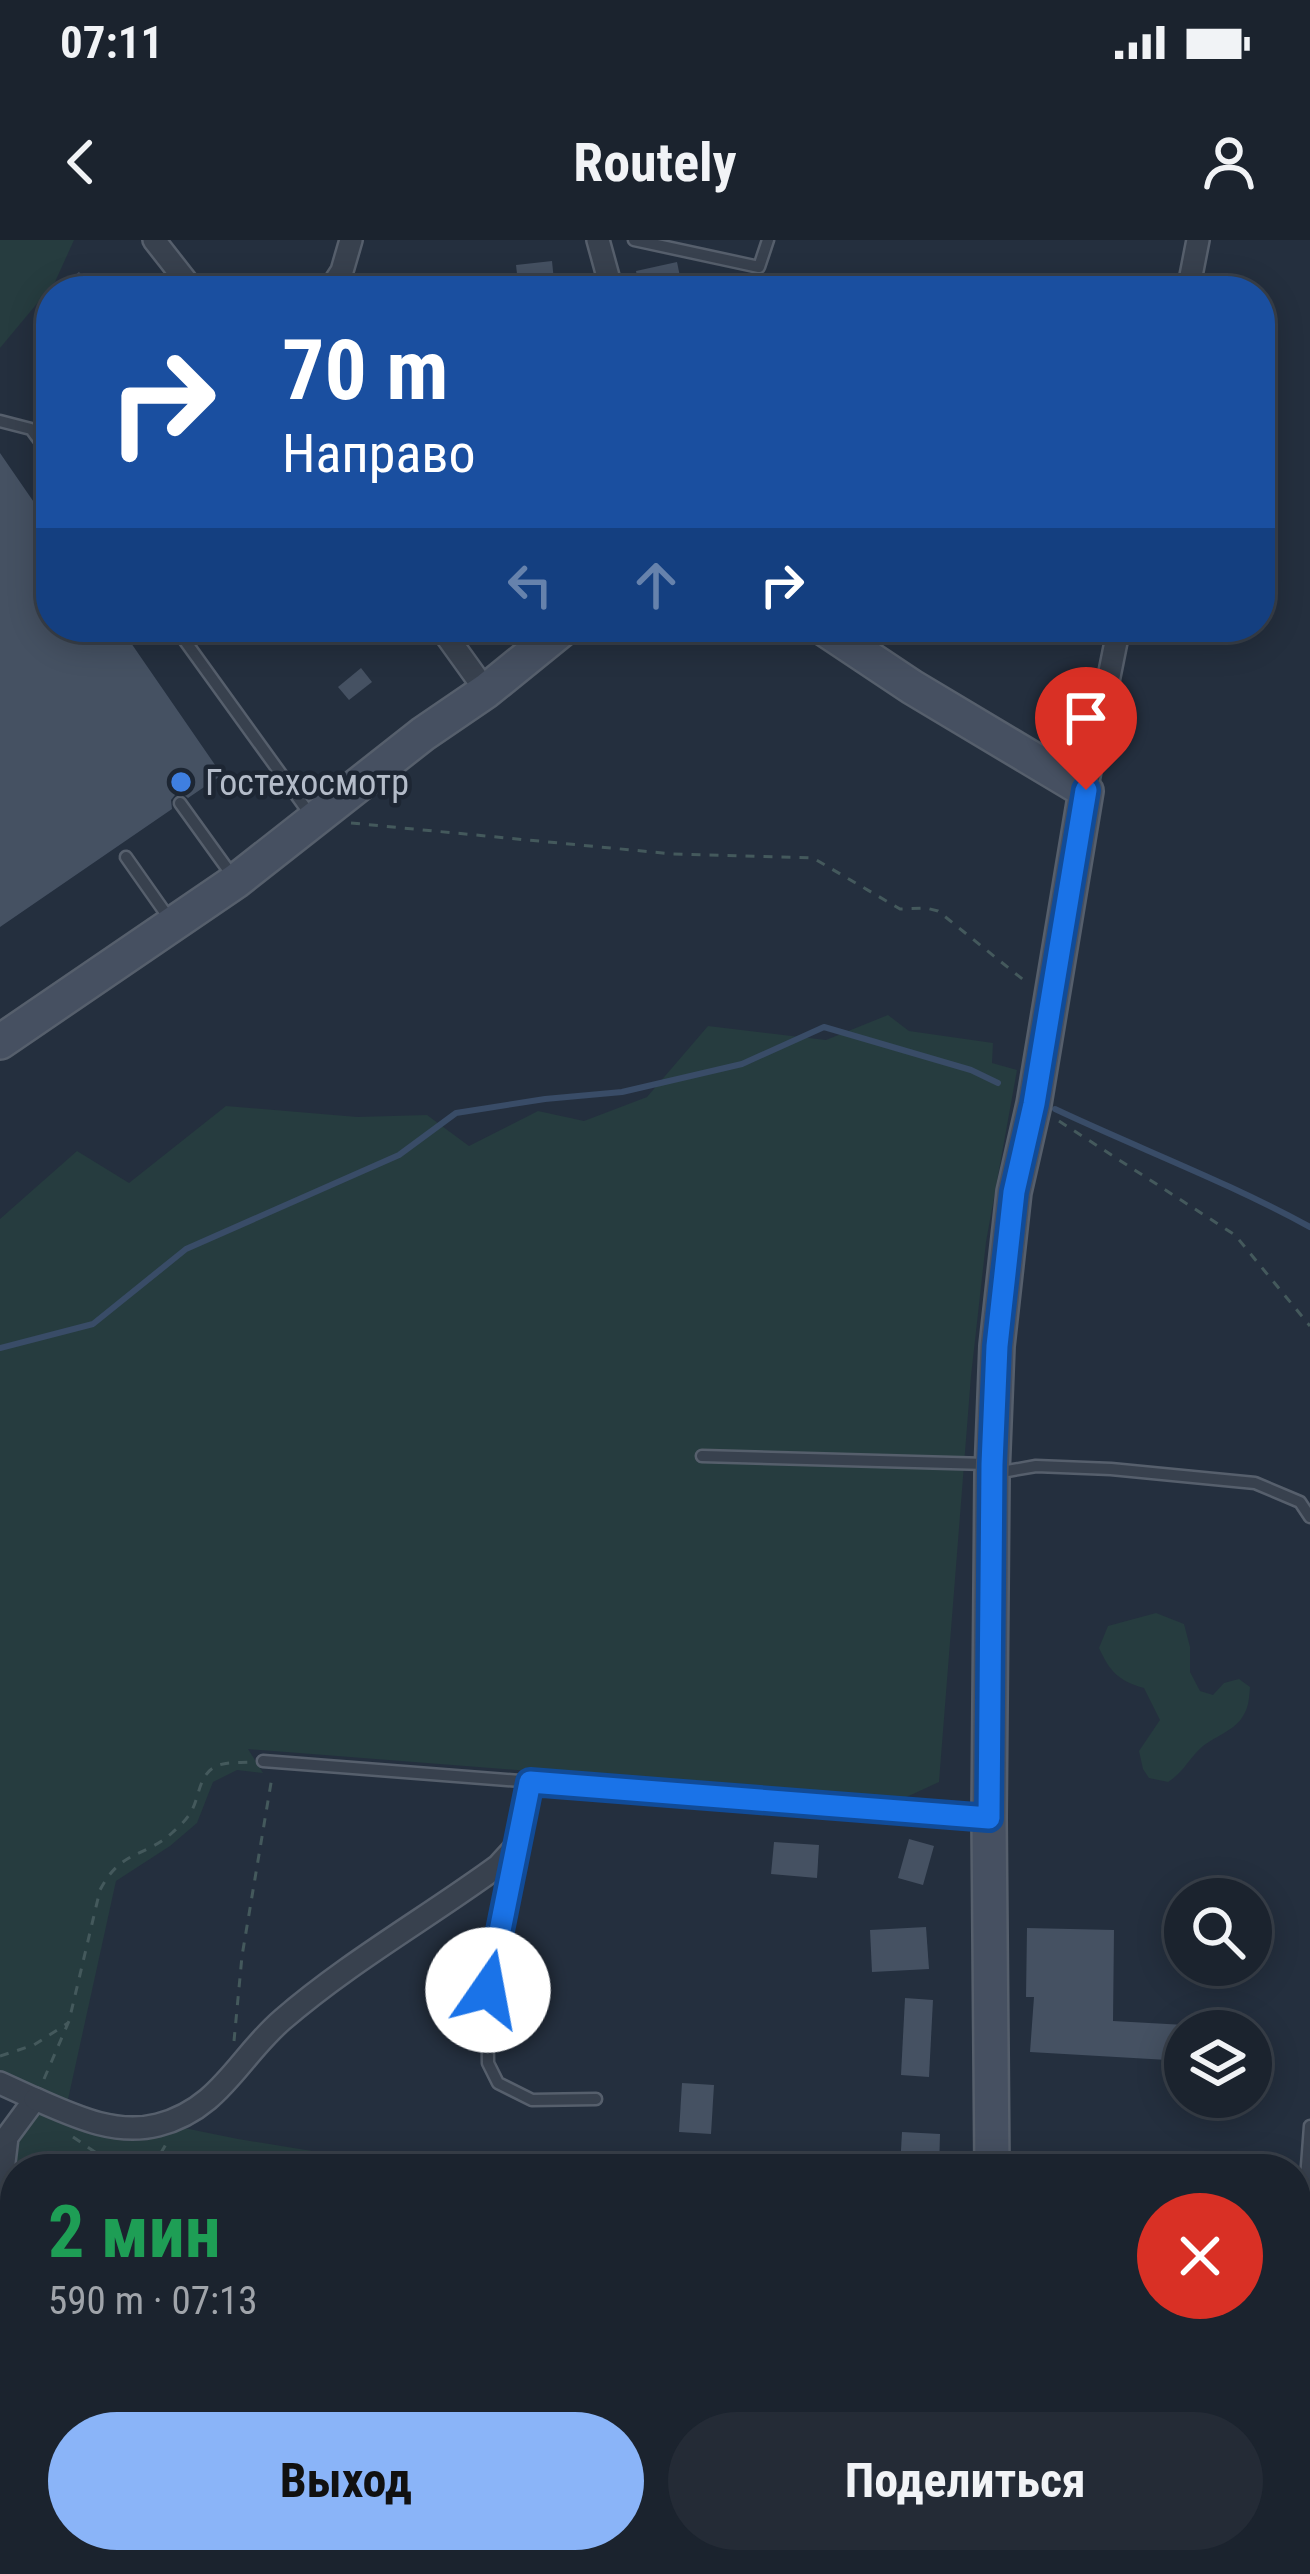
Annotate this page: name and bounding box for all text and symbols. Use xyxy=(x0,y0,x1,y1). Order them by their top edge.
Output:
text: 07:11 xyxy=(60,16,163,69)
icon: back xyxy=(48,129,114,195)
icon: person xyxy=(1196,129,1262,195)
text: Routely xyxy=(573,131,737,194)
text: 70 m xyxy=(282,321,449,420)
icon: right xyxy=(84,324,240,480)
text: Направо xyxy=(282,422,476,485)
icon: left xyxy=(497,552,563,618)
icon: ahead xyxy=(623,552,689,618)
icon: right xyxy=(749,552,815,618)
pin xyxy=(1035,667,1137,790)
icon: arrive xyxy=(1053,685,1119,751)
place label: Гостехосмотр xyxy=(205,762,409,804)
marker: Гостехосмотр xyxy=(168,769,194,795)
map controls xyxy=(1164,1878,1272,2118)
button: search xyxy=(1164,1878,1272,1986)
position arrow xyxy=(425,1927,551,2053)
button: layers xyxy=(1164,2010,1272,2118)
text: 2 мин xyxy=(48,2190,221,2275)
button: close xyxy=(1137,2193,1263,2319)
text: 590 m · 07:13 xyxy=(48,2278,258,2324)
button: Выход xyxy=(48,2412,644,2550)
button: Поделиться xyxy=(668,2412,1263,2550)

